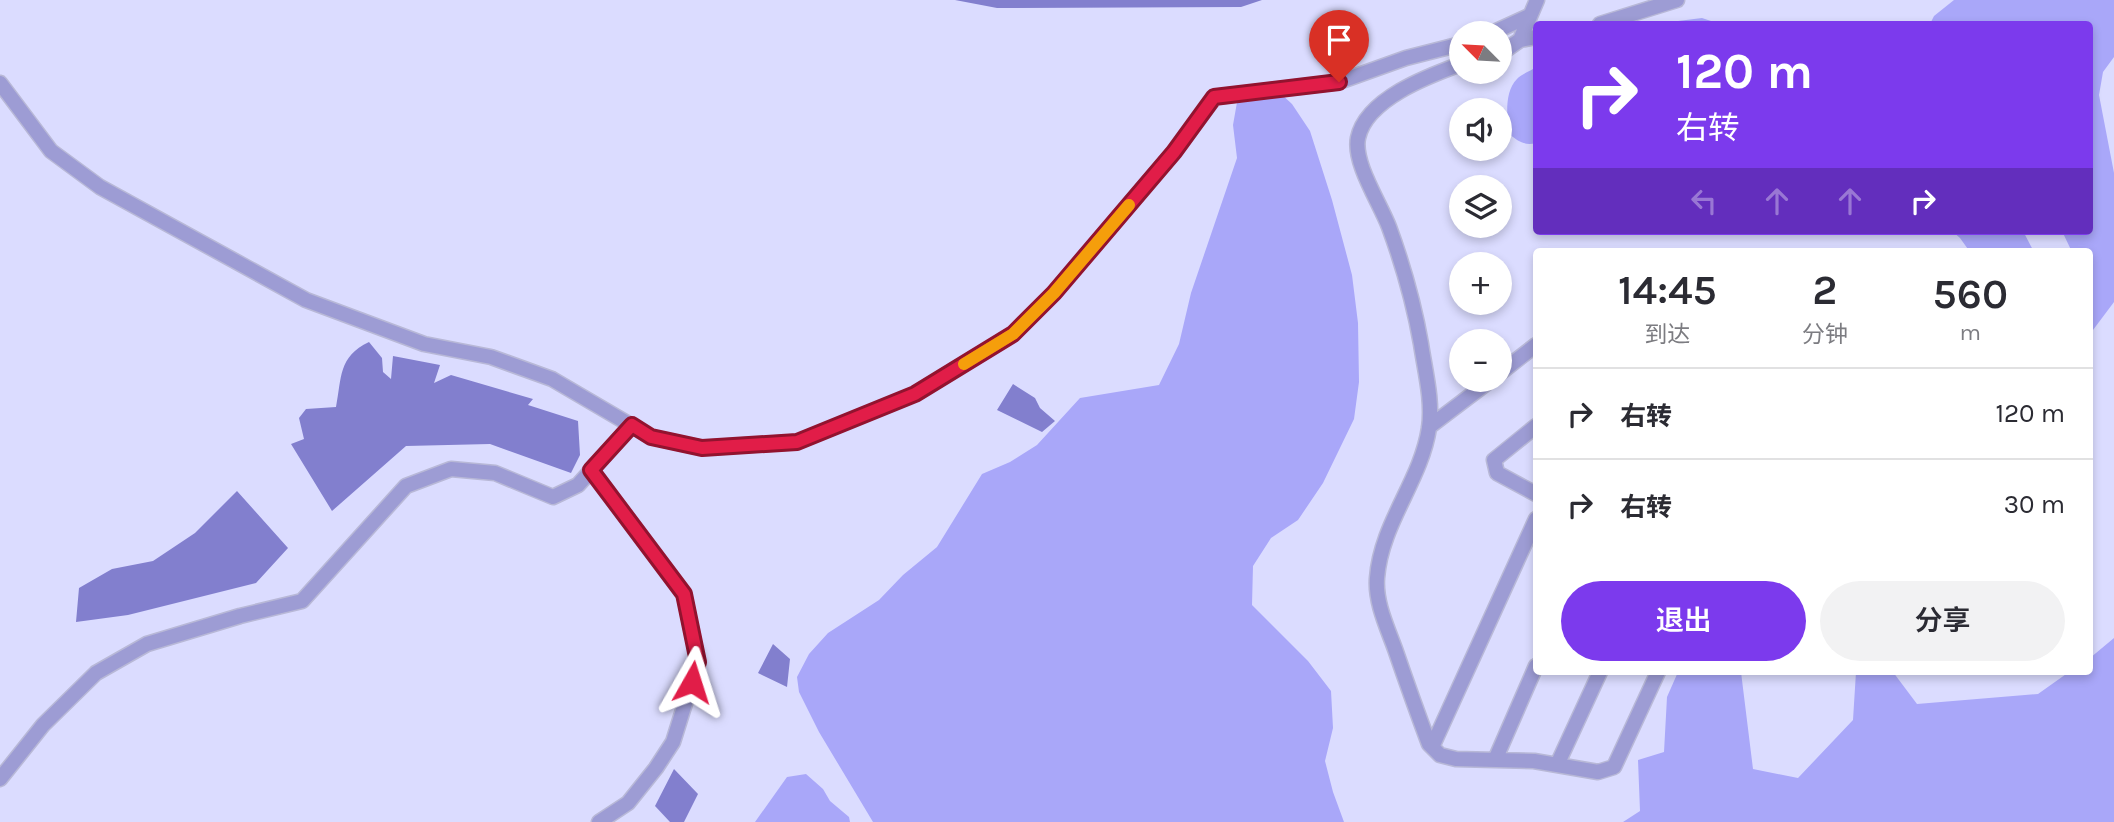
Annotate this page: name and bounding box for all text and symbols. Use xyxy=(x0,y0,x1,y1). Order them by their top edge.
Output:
pin xyxy=(1309,10,1369,82)
icon: arrive xyxy=(1320,21,1358,59)
north arrow xyxy=(1449,21,1512,84)
map controls xyxy=(1449,21,1512,392)
text: 120 m xyxy=(1676,43,1813,100)
icon: right xyxy=(1561,49,1652,140)
button: sound xyxy=(1449,98,1512,161)
text: 右转 xyxy=(1676,110,1740,147)
button: layers xyxy=(1449,175,1512,238)
icon: left xyxy=(1685,182,1723,220)
icon: ahead xyxy=(1758,182,1796,220)
icon: ahead xyxy=(1831,182,1869,220)
icon: right xyxy=(1904,182,1942,220)
button: + xyxy=(1449,252,1512,315)
text: 14:45 xyxy=(1618,265,1717,315)
text: 2 xyxy=(1812,265,1837,315)
text: 560 xyxy=(1933,269,2008,319)
text: m xyxy=(1960,319,1981,346)
text: 到达 xyxy=(1644,321,1690,348)
text: 分钟 xyxy=(1802,321,1848,348)
button: − xyxy=(1449,329,1512,392)
icon: right xyxy=(1561,395,1599,433)
text: 120 m xyxy=(1995,398,2065,429)
text: 右转 xyxy=(1620,401,1672,432)
icon: right xyxy=(1561,486,1599,524)
text: 30 m xyxy=(2004,489,2065,520)
text: 右转 xyxy=(1620,492,1672,523)
button: 退出 xyxy=(1561,581,1806,661)
button: 分享 xyxy=(1820,581,2065,661)
position arrow xyxy=(655,645,729,719)

